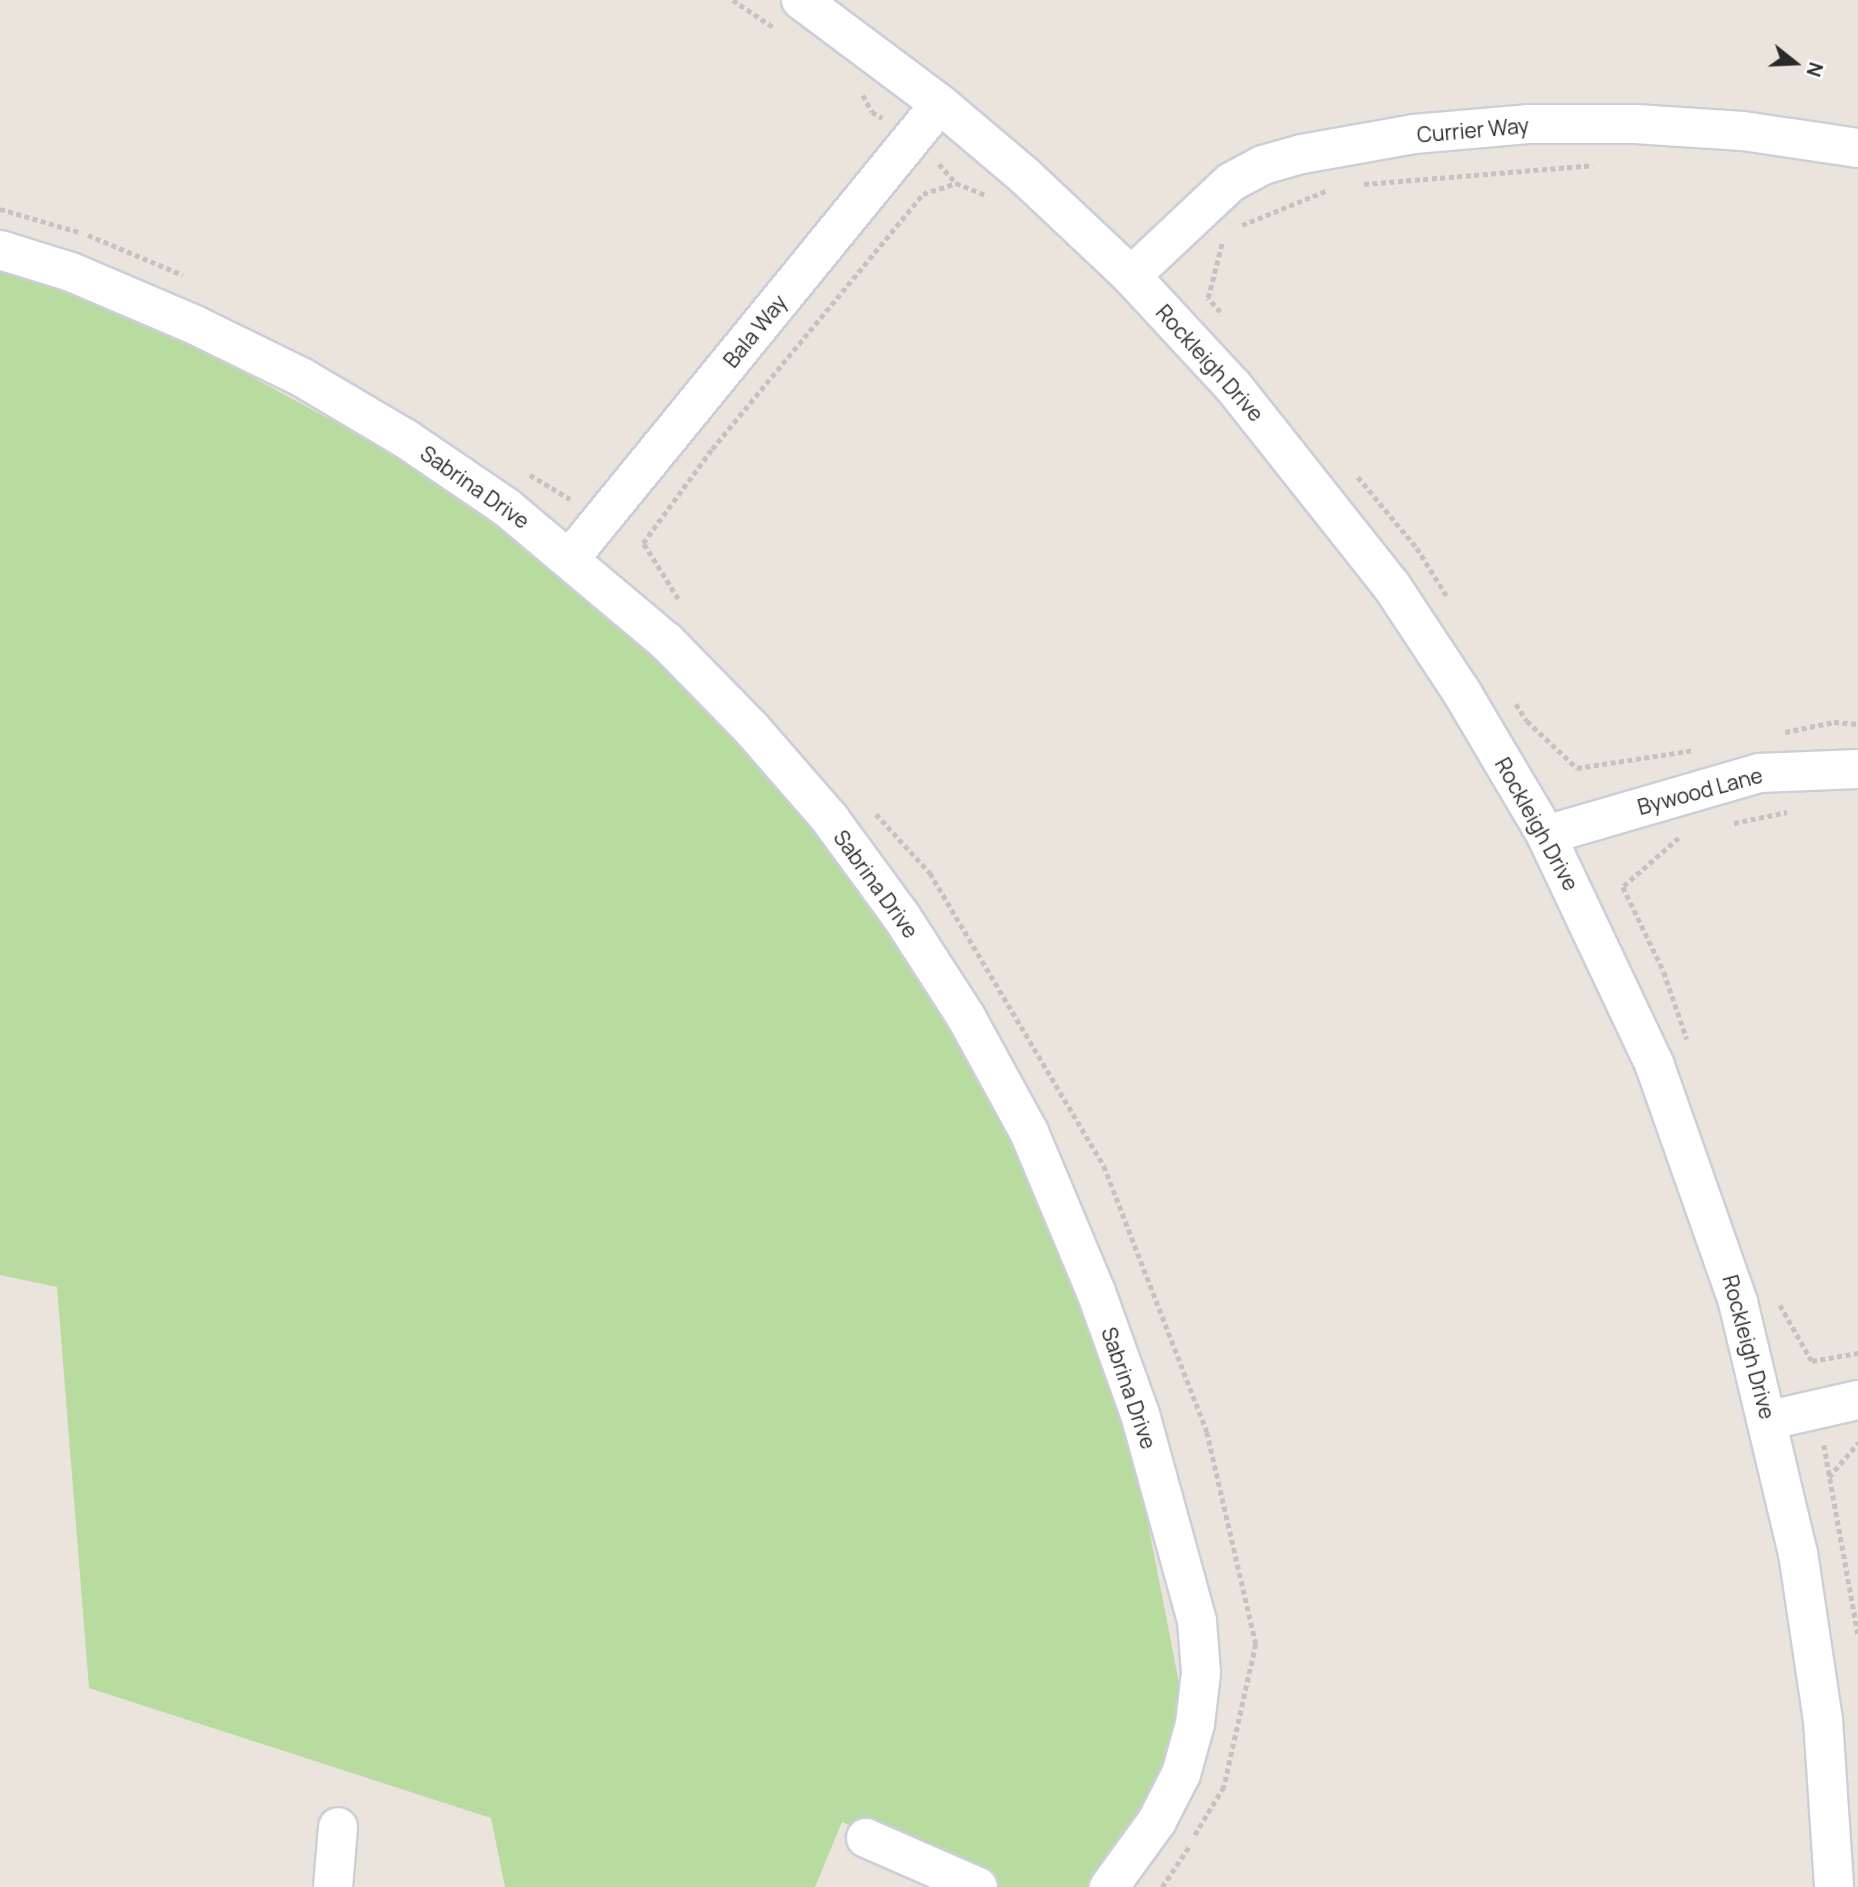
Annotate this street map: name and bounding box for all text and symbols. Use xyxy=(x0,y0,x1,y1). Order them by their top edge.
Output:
north arrow xyxy=(1760,28,1830,98)
text: N xyxy=(1800,59,1829,80)
street label: Currier Way xyxy=(1416,113,1530,147)
street label: Bala Way xyxy=(718,290,792,372)
street label: Rockleigh Drive xyxy=(1151,300,1269,426)
street label: Sabrina Drive xyxy=(416,440,534,534)
street label: Rockleigh Drive xyxy=(1490,753,1584,895)
street label: Bywood Lane xyxy=(1635,762,1765,820)
street label: Sabrina Drive xyxy=(828,825,924,943)
street label: Rockleigh Drive xyxy=(1718,1272,1780,1422)
street label: Sabrina Drive xyxy=(1096,1324,1162,1452)

